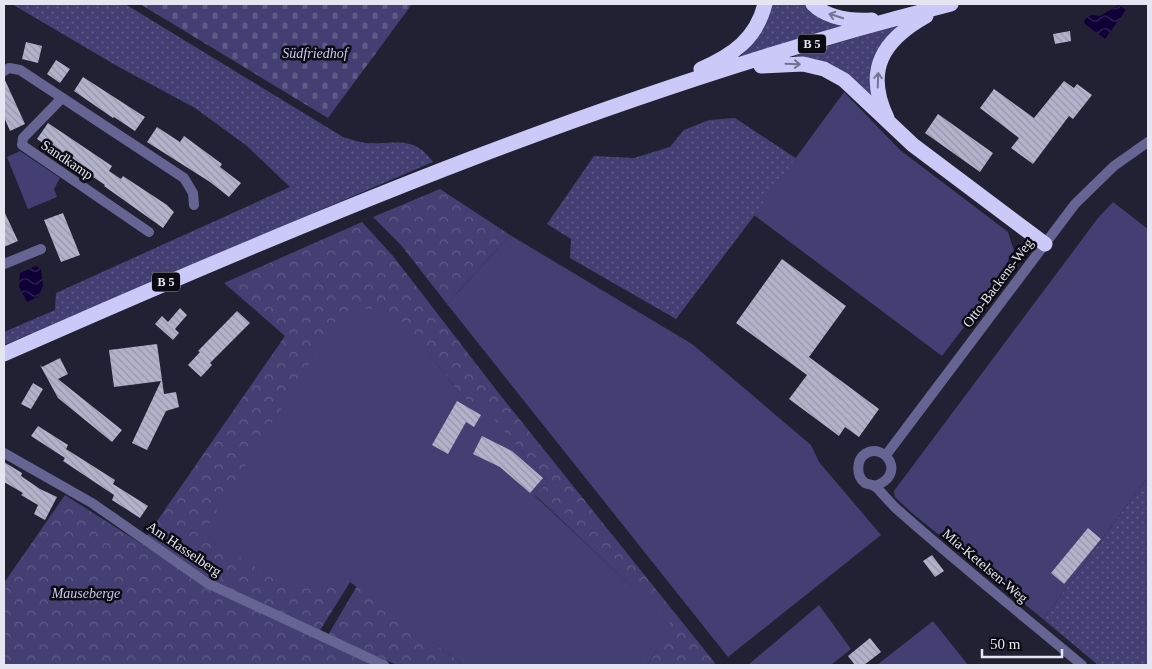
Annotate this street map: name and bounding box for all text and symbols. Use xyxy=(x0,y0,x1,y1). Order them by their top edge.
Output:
one-way arrow xyxy=(828,10,844,20)
road number: B 5 xyxy=(798,34,826,54)
park label: Südfriedhof xyxy=(282,46,350,61)
one-way arrow xyxy=(785,59,801,69)
one-way arrow xyxy=(873,72,882,88)
street label: Sandkamp xyxy=(38,137,96,183)
street label: Otto-Backens-Weg xyxy=(960,236,1036,330)
road number: B 5 xyxy=(152,272,180,292)
street label: Am Hasselberg xyxy=(144,519,224,579)
street label: Mia-Ketelsen-Weg xyxy=(940,526,1030,606)
park label: Mauseberge xyxy=(51,586,120,601)
scale bar xyxy=(982,626,1062,658)
text: 50 m xyxy=(990,636,1021,652)

